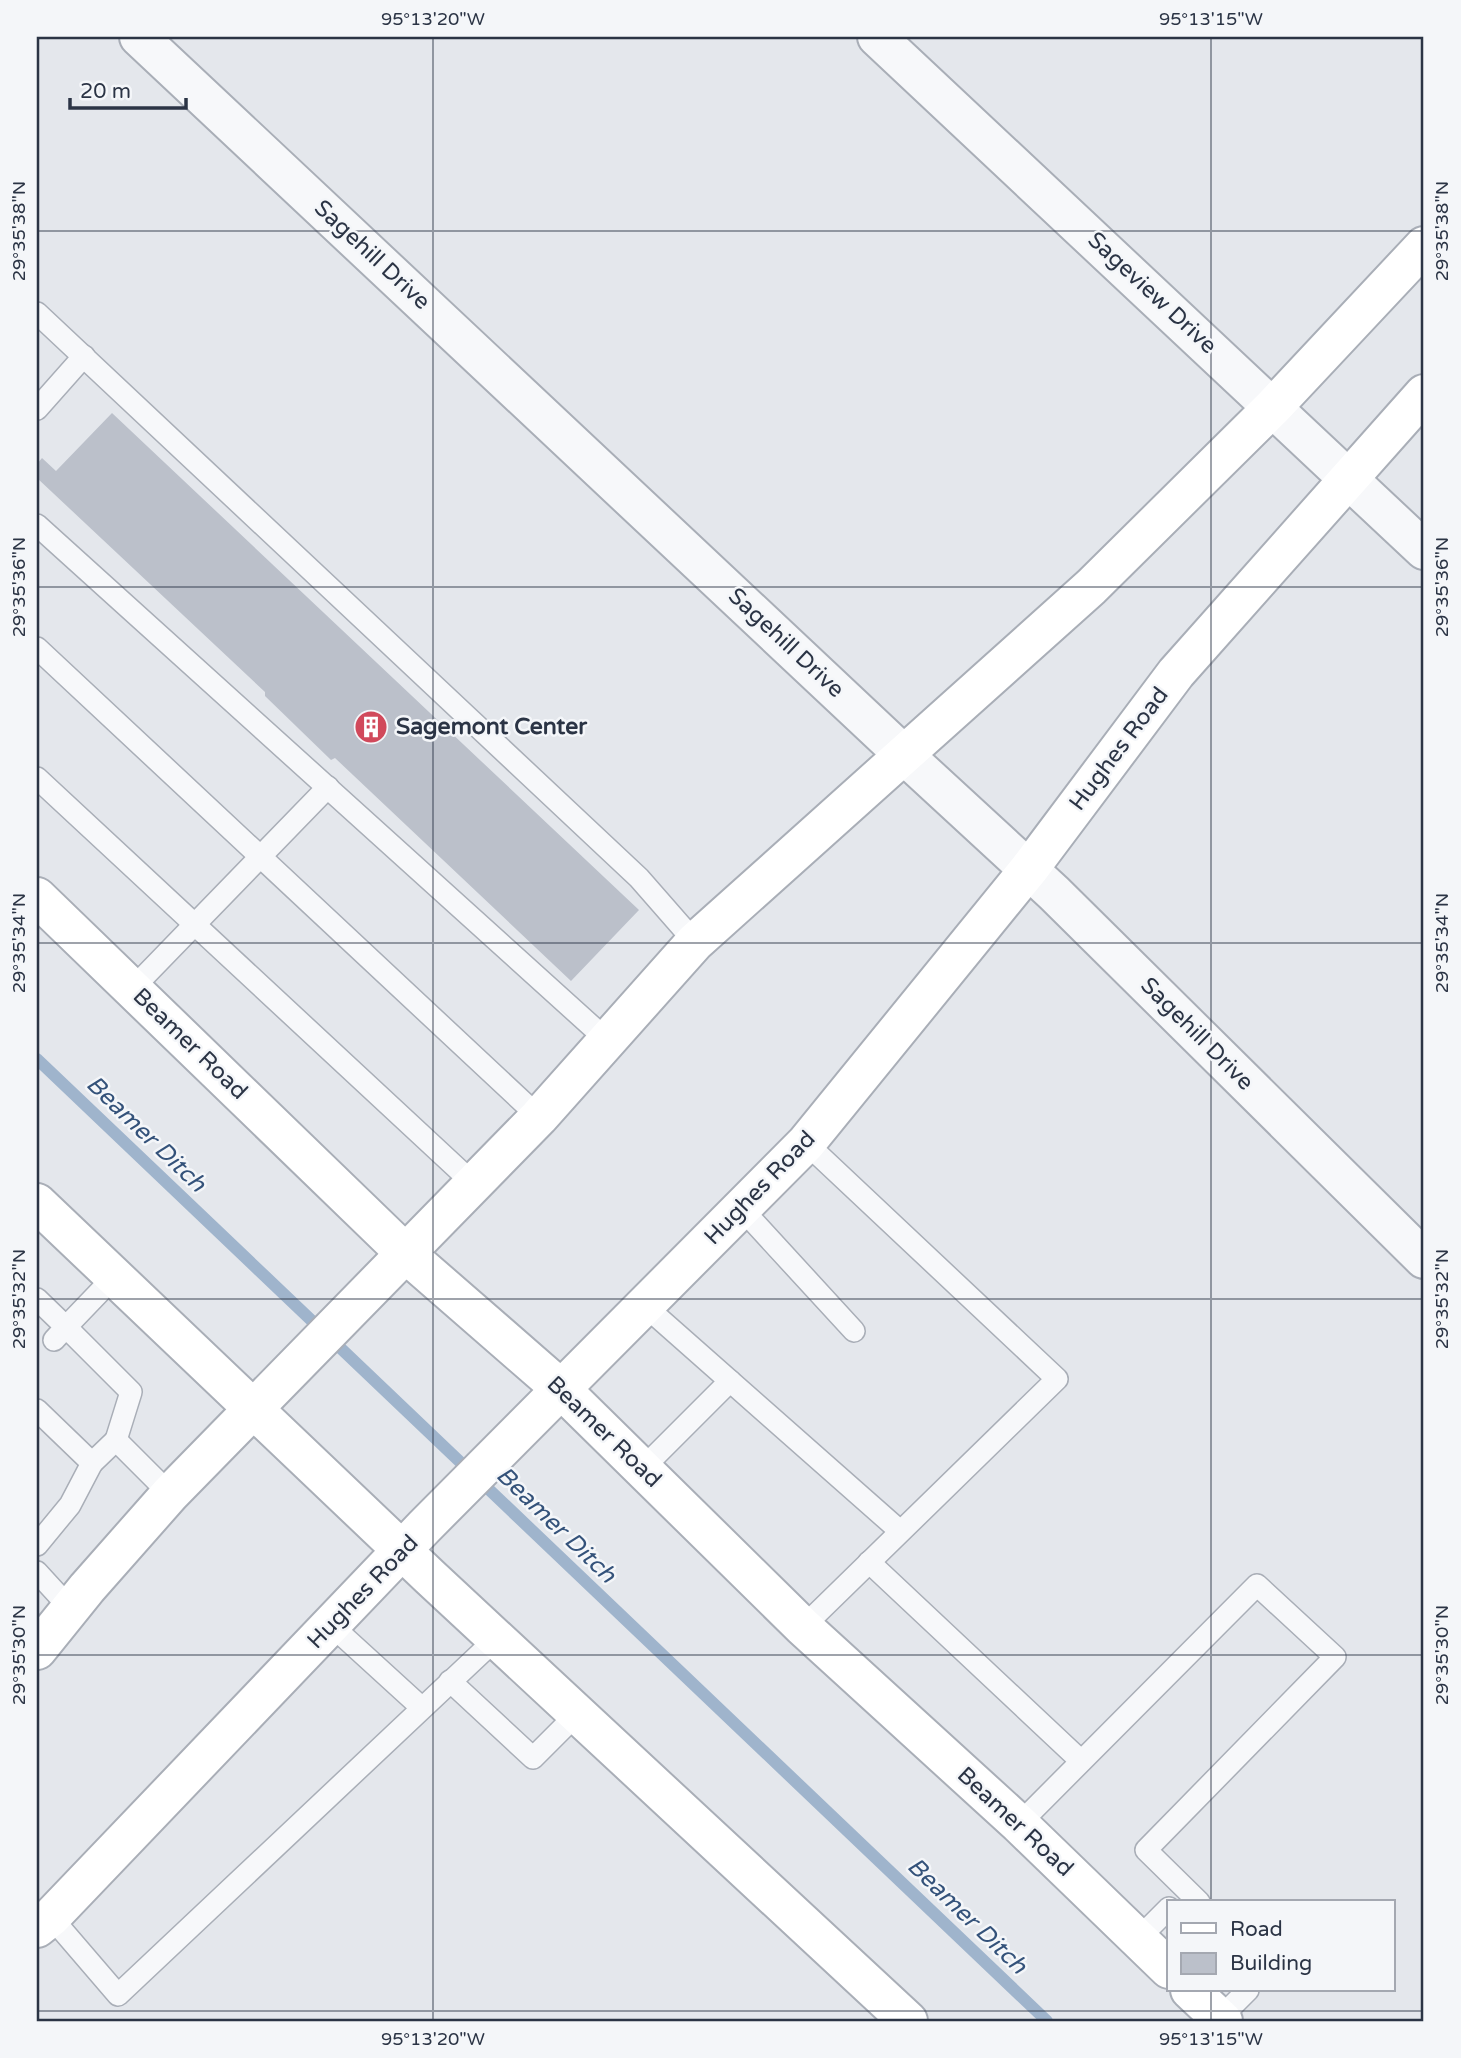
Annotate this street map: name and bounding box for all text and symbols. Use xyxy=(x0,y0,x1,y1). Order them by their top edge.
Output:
text: 95°13'20"W xyxy=(381,8,485,30)
text: 95°13'15"W xyxy=(1159,8,1263,30)
scale bar xyxy=(70,66,186,110)
text: 20 m xyxy=(80,79,131,104)
text: 29°35'38"N xyxy=(8,181,30,281)
text: 29°35'38"N xyxy=(1431,181,1453,281)
street label: Sagehill Drive xyxy=(308,194,436,316)
street label: Sageview Drive xyxy=(1082,226,1222,360)
text: 29°35'36"N xyxy=(8,537,30,637)
text: 29°35'36"N xyxy=(1431,537,1453,637)
street label: Sagehill Drive xyxy=(722,582,850,704)
street label: Hughes Road xyxy=(1063,682,1175,816)
building icon: Sagemont Center xyxy=(352,708,390,746)
place label: Sagemont Center xyxy=(396,713,588,741)
text: 29°35'34"N xyxy=(8,893,30,993)
text: 29°35'34"N xyxy=(1431,893,1453,993)
street label: Sagehill Drive xyxy=(1135,972,1259,1096)
street label: Beamer Road xyxy=(127,982,253,1106)
water label: Beamer Ditch xyxy=(80,1070,213,1199)
street label: Hughes Road xyxy=(699,1125,821,1251)
text: 29°35'32"N xyxy=(8,1249,30,1349)
text: 29°35'32"N xyxy=(1431,1249,1453,1349)
street label: Beamer Road xyxy=(541,1370,667,1494)
water label: Beamer Ditch xyxy=(490,1461,623,1590)
street label: Hughes Road xyxy=(302,1529,424,1655)
text: 29°35'30"N xyxy=(8,1605,30,1705)
text: 29°35'30"N xyxy=(1431,1605,1453,1705)
street label: Beamer Road xyxy=(951,1761,1079,1883)
water label: Beamer Ditch xyxy=(901,1852,1034,1981)
legend xyxy=(1167,1900,1394,1992)
text: Road xyxy=(1230,1917,1283,1942)
text: Building xyxy=(1230,1951,1312,1976)
text: 95°13'20"W xyxy=(381,2028,485,2050)
text: 95°13'15"W xyxy=(1159,2028,1263,2050)

